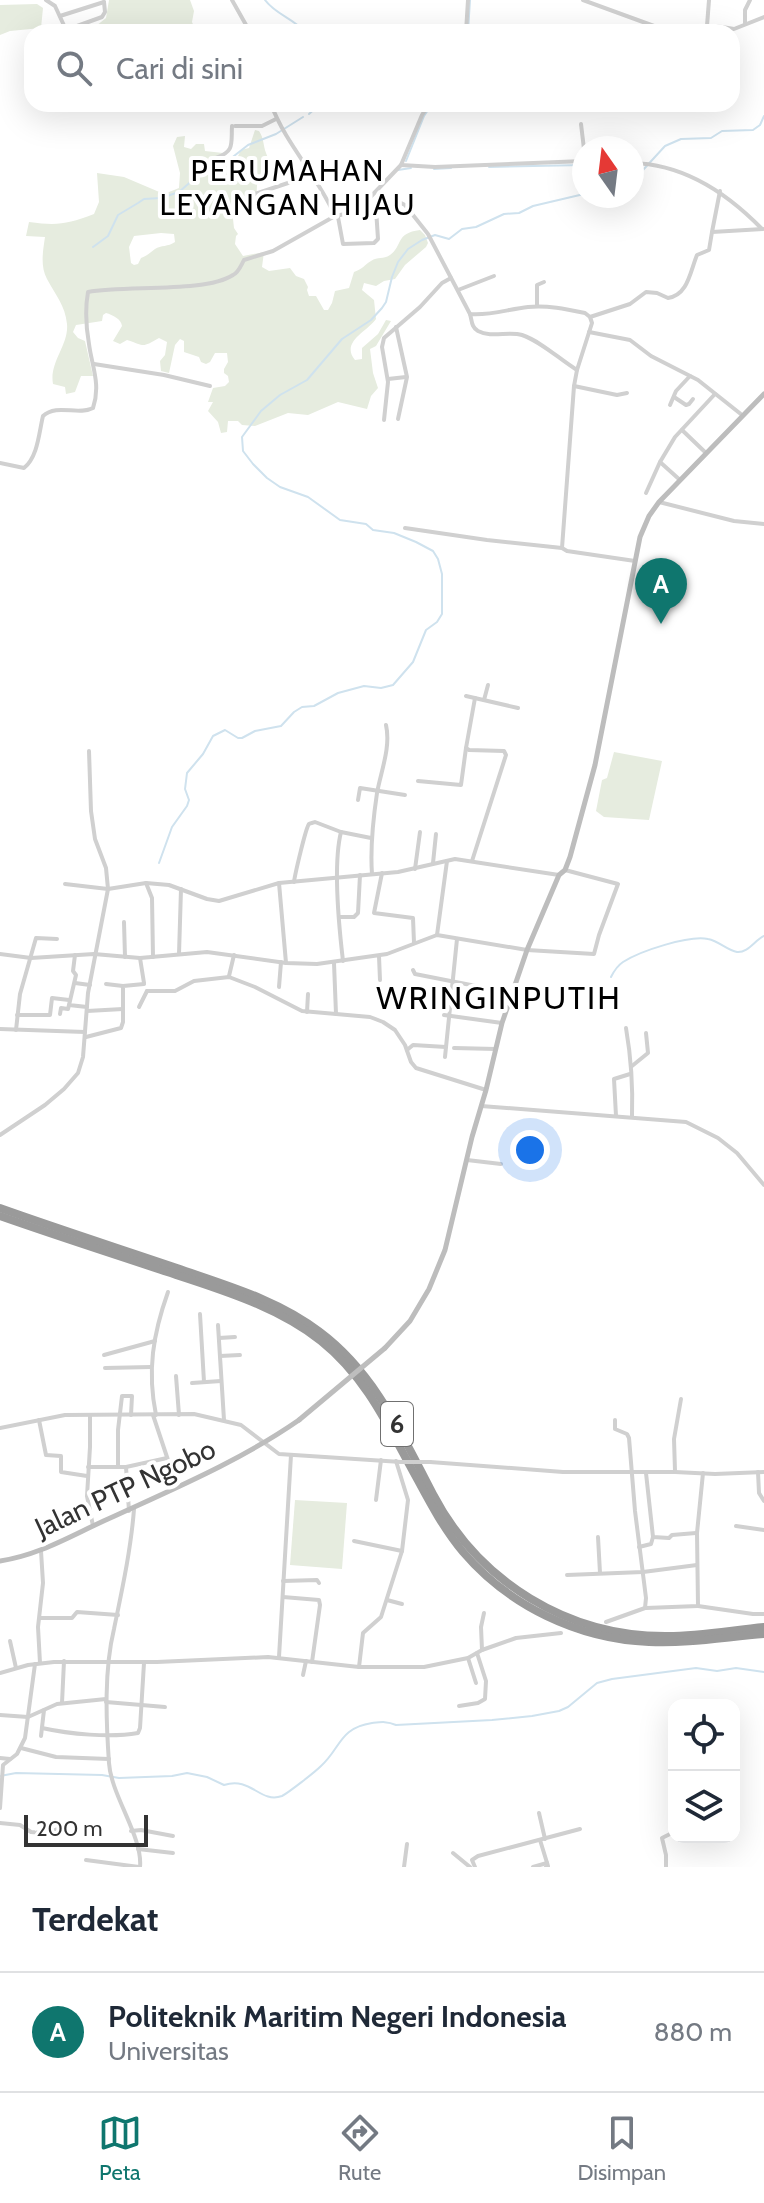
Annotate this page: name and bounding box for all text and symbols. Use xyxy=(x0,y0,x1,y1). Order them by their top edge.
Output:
search box xyxy=(24,24,740,112)
icon: search xyxy=(52,46,96,90)
text: Cari di sini xyxy=(116,50,243,87)
north arrow xyxy=(572,136,644,208)
district label: PERUMAHAN LEYANGAN HIJAU xyxy=(159,152,417,223)
pin: A xyxy=(635,558,687,624)
district label: WRINGINPUTIH xyxy=(376,978,622,1017)
your location xyxy=(510,1130,550,1170)
road number: 6 xyxy=(381,1402,413,1446)
street label: Jalan PTP Ngobo xyxy=(28,1431,221,1545)
map controls xyxy=(668,1699,740,1843)
button: locate xyxy=(668,1699,740,1771)
button: layers xyxy=(668,1771,740,1843)
scale bar xyxy=(24,1811,148,1847)
text: 200 m xyxy=(36,1815,102,1842)
text: Terdekat xyxy=(32,1898,158,1940)
text: Politeknik Maritim Negeri Indonesia xyxy=(108,1998,567,2035)
text: A xyxy=(50,2016,66,2048)
text: 880 m xyxy=(654,2016,732,2048)
text: Universitas xyxy=(108,2035,229,2067)
tab: Peta xyxy=(98,2111,142,2186)
tab: Rute xyxy=(338,2111,382,2186)
tab: Disimpan xyxy=(577,2111,666,2186)

